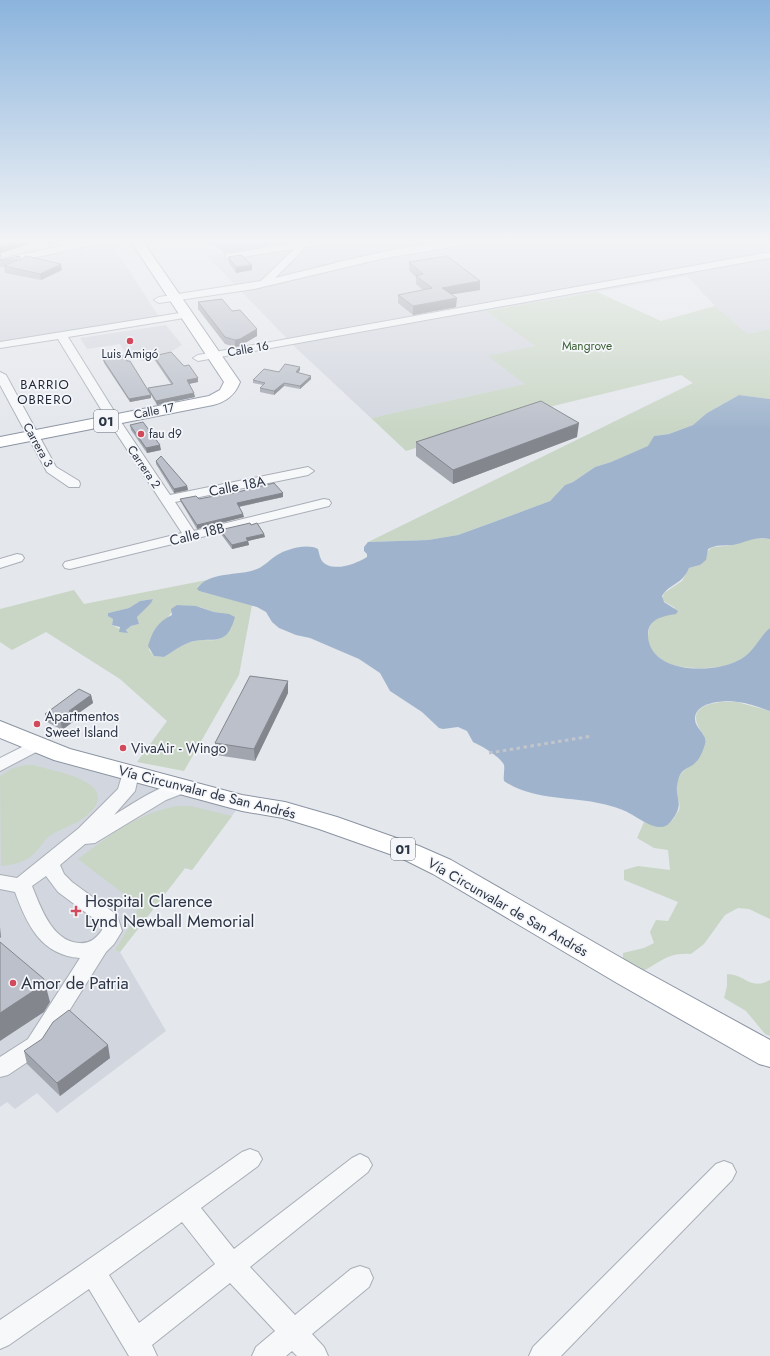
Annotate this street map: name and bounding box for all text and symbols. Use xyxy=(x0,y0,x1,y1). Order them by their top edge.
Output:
marker: Luis Amigó xyxy=(125,336,135,346)
street label: Calle 16 xyxy=(226,337,270,361)
park label: Mangrove xyxy=(562,337,612,355)
place label: Luis Amigó xyxy=(102,345,159,363)
district label: BARRIO OBRERO xyxy=(17,375,73,409)
street label: Calle 17 xyxy=(132,398,177,424)
road number: 01 xyxy=(94,410,118,432)
street label: Carrera 3 xyxy=(18,420,58,471)
place label: fau d9 xyxy=(149,425,182,443)
marker: fau d9 xyxy=(136,429,146,439)
street label: Carrera 2 xyxy=(123,442,165,492)
street label: Calle 18A xyxy=(207,471,268,501)
street label: Calle 18B xyxy=(167,517,227,550)
place label: Apartmentos Sweet Island xyxy=(45,706,120,742)
marker: Apartmentos Sweet Island xyxy=(32,719,42,729)
place label: VivaAir - Wingo xyxy=(131,738,227,758)
marker: VivaAir - Wingo xyxy=(118,743,128,753)
street label: Vía Circunvalar de San Andrés xyxy=(116,760,298,824)
road number: 01 xyxy=(391,838,415,860)
street label: Vía Circunvalar de San Andrés xyxy=(424,853,592,961)
place label: Hospital Clarence Lynd Newball Memorial xyxy=(85,889,254,933)
marker: Hospital Clarence Lynd Newball Memorial xyxy=(70,905,82,917)
place label: Amor de Patria xyxy=(21,971,129,995)
marker: Amor de Patria xyxy=(8,978,18,988)

